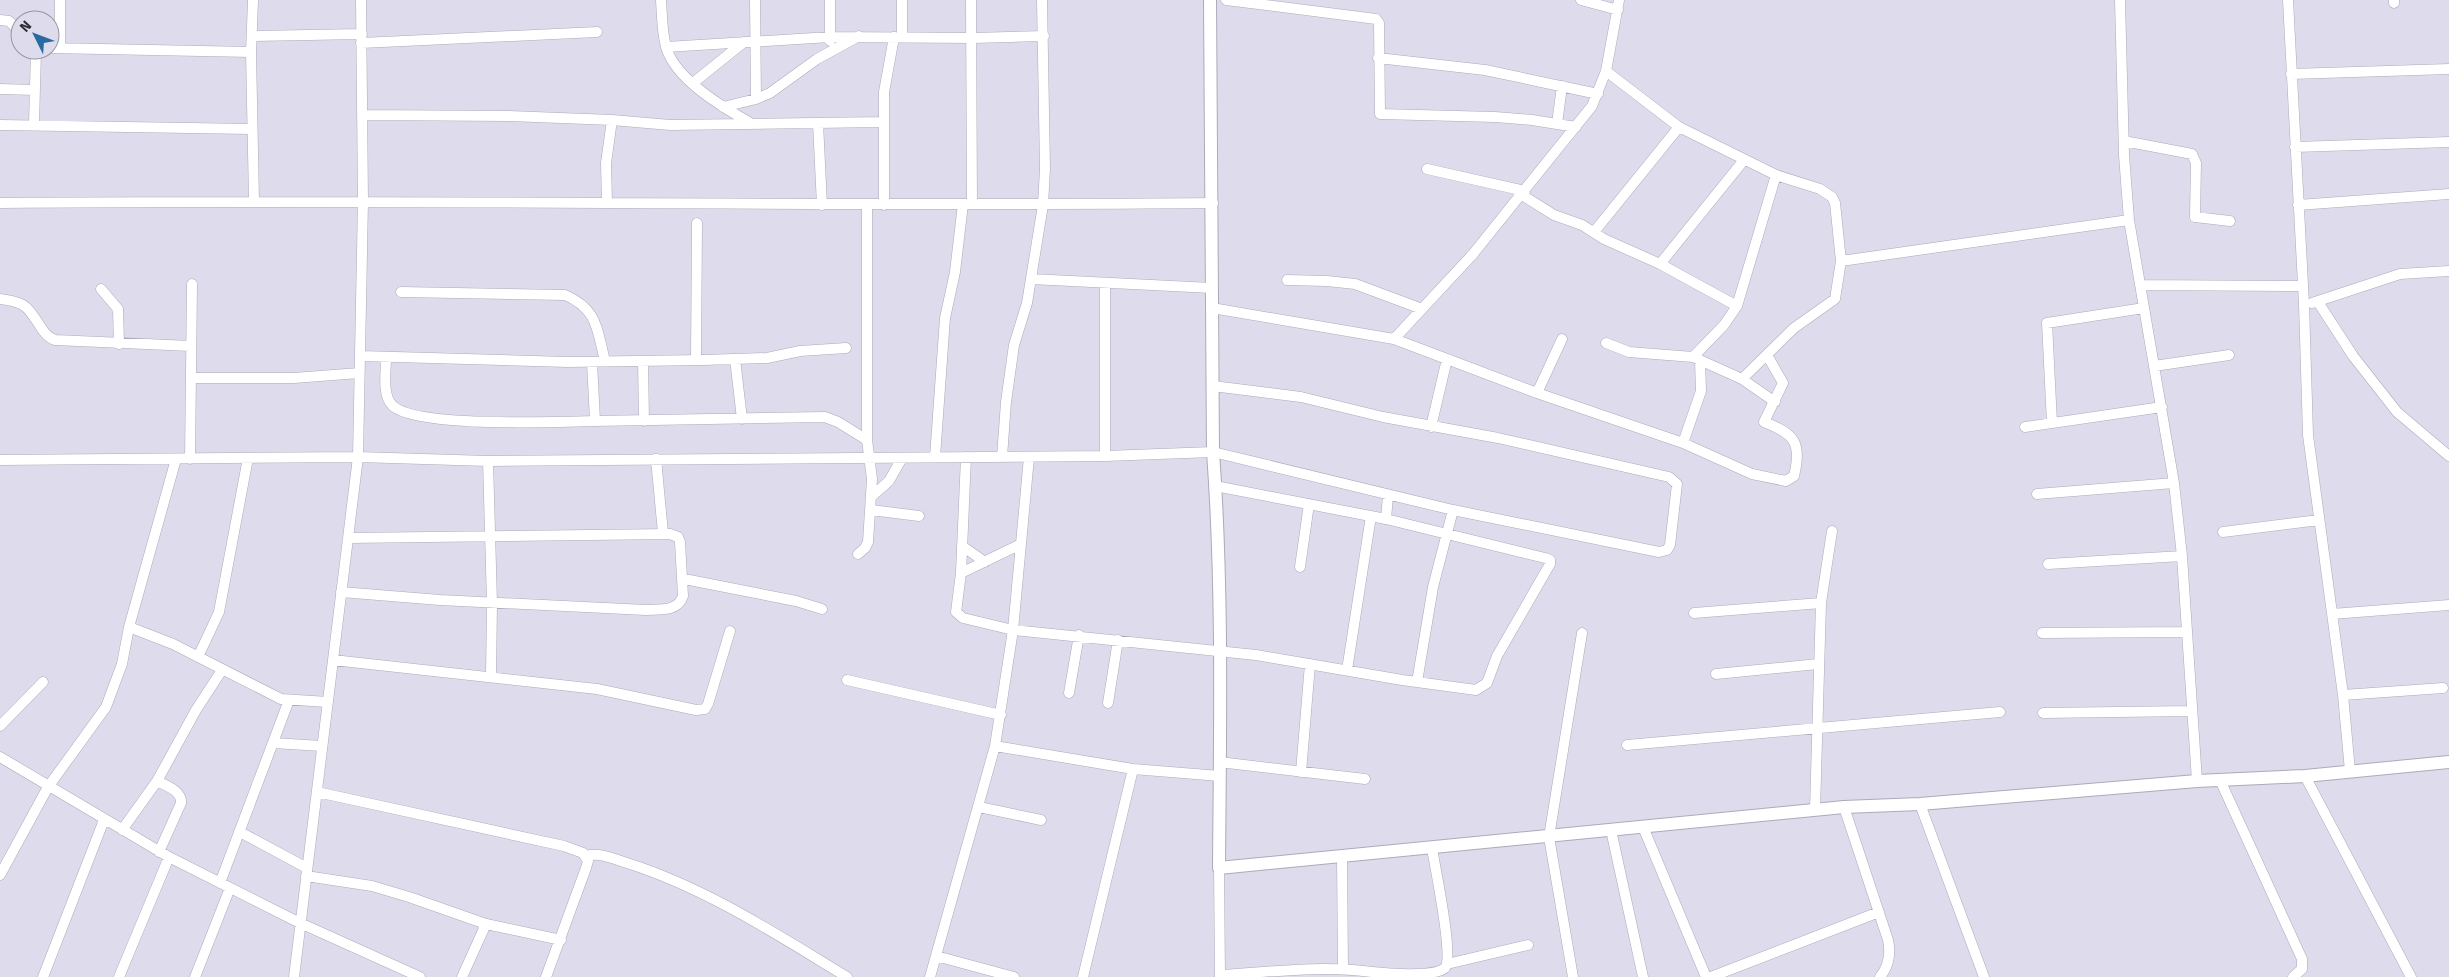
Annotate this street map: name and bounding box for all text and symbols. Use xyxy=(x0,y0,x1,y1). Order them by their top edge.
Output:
north arrow xyxy=(10,10,60,60)
text: N xyxy=(16,17,35,36)

